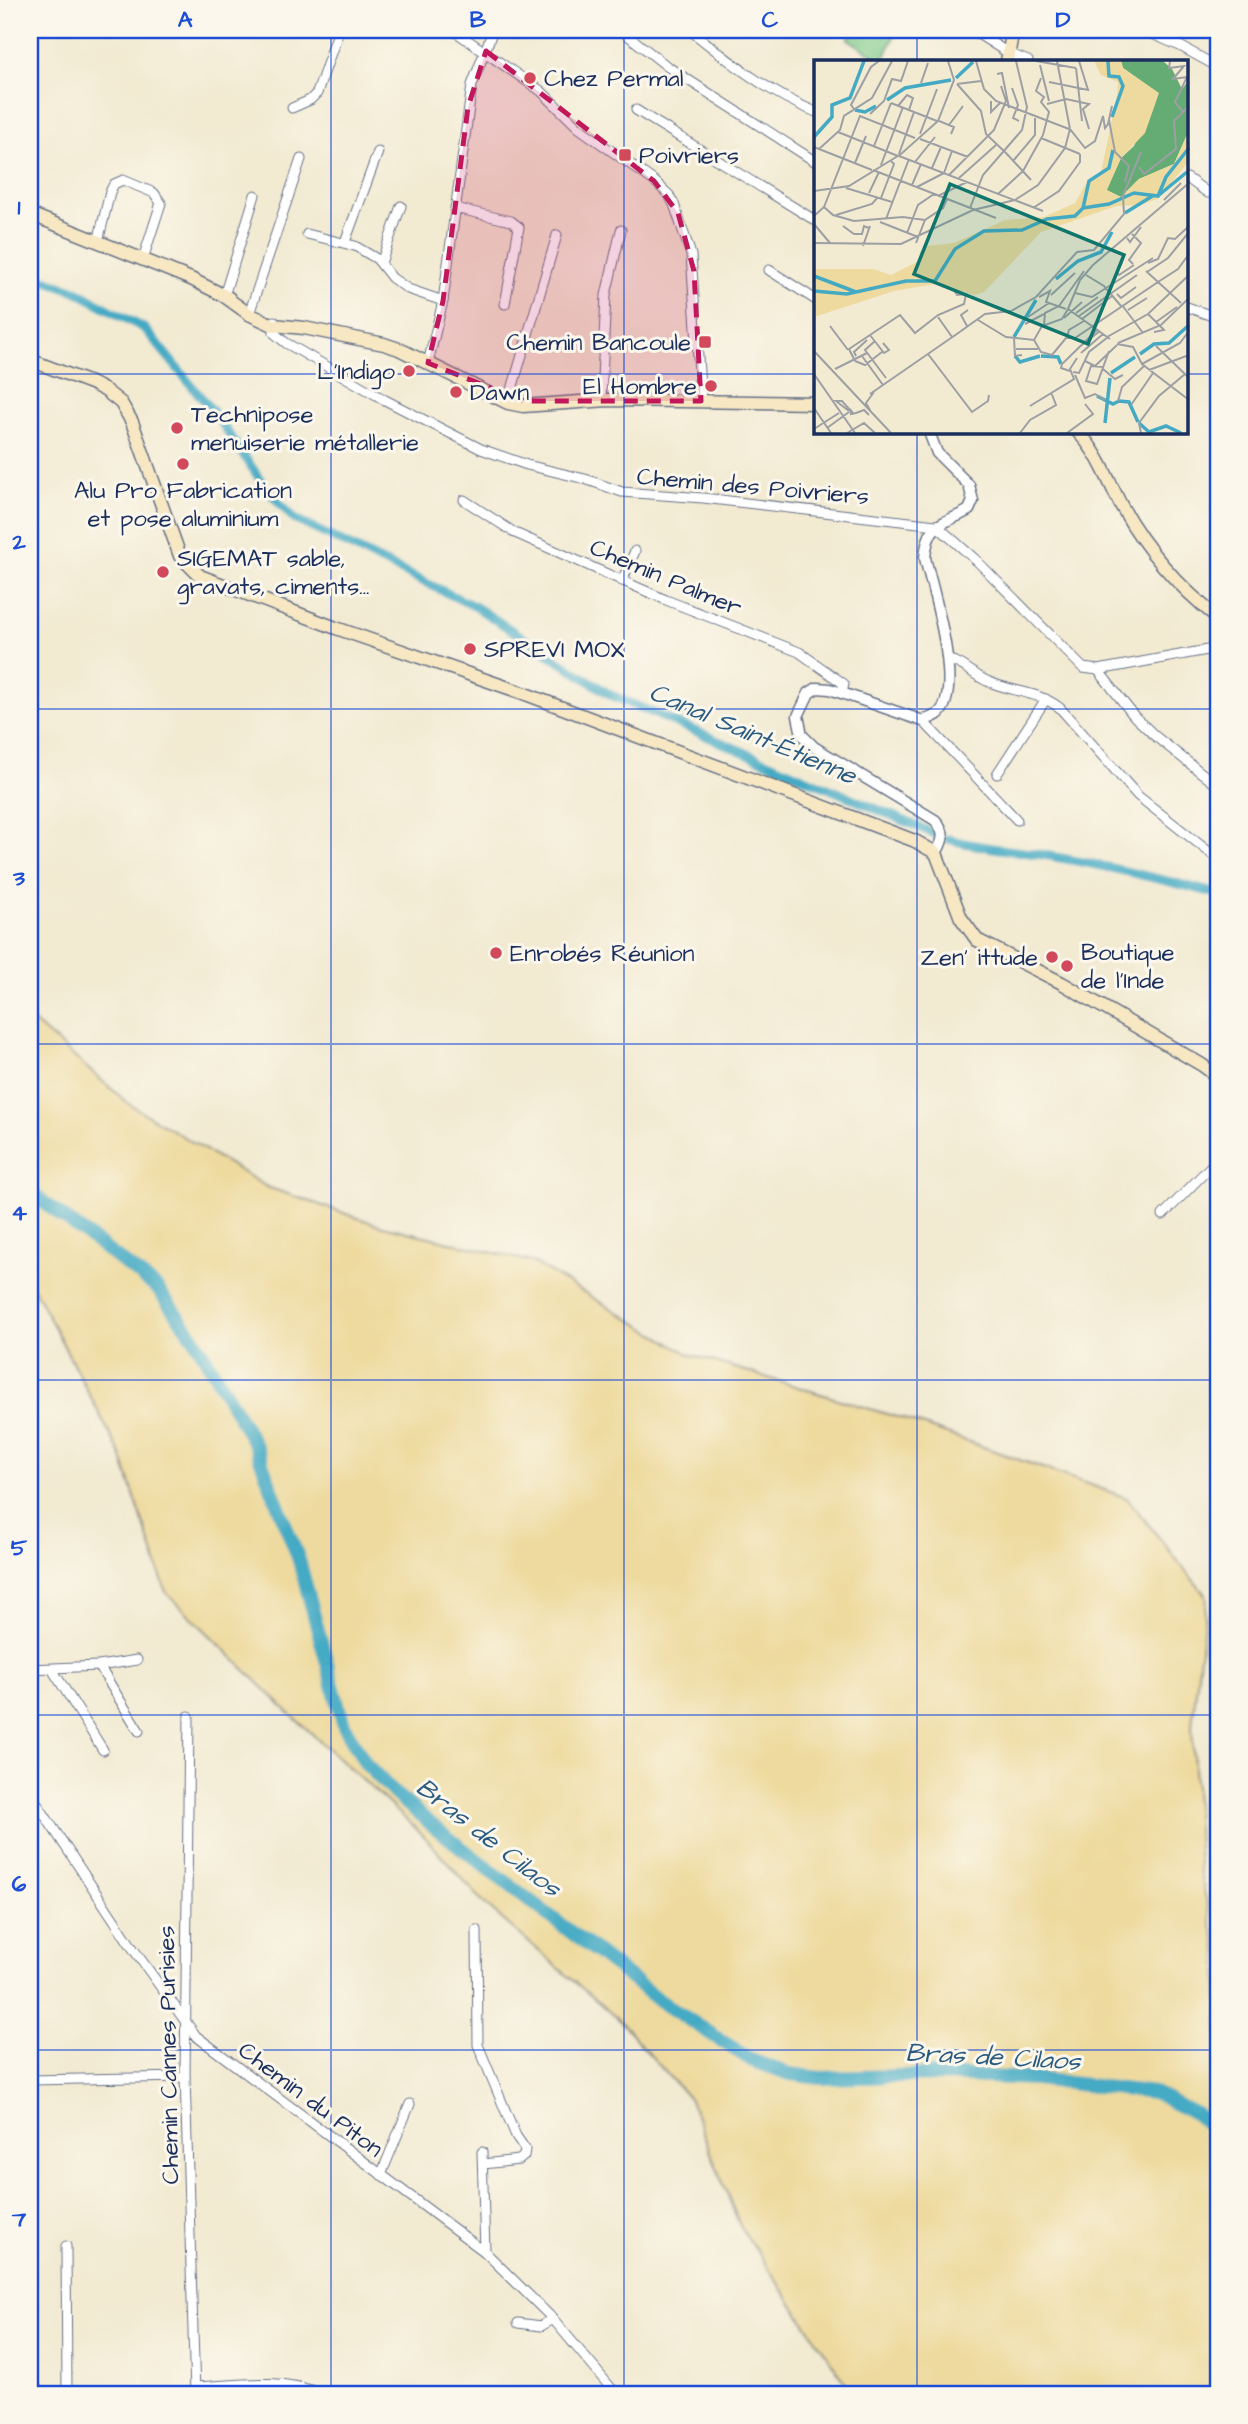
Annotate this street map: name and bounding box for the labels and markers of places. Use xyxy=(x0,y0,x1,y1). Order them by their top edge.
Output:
place label: Chez Permal xyxy=(544,62,684,96)
marker: Chez Permal xyxy=(522,70,538,86)
place label: Poivriers xyxy=(639,139,739,173)
marker: Poivriers xyxy=(617,147,633,163)
place label: Chemin Bancoule xyxy=(506,326,691,360)
marker: Chemin Bancoule xyxy=(697,334,713,350)
place label: L'Indigo xyxy=(317,355,396,390)
marker: L'Indigo xyxy=(401,363,417,379)
place label: El Hombre xyxy=(583,370,697,404)
place label: Dawn xyxy=(470,376,529,410)
marker: El Hombre xyxy=(703,378,719,394)
marker: Dawn xyxy=(448,384,464,400)
place label: Technipose menuiserie métallerie xyxy=(191,398,419,460)
marker: Technipose menuiserie métallerie xyxy=(169,420,185,436)
marker: Alu Pro Fabrication et pose aluminium xyxy=(175,456,191,472)
place label: Alu Pro Fabrication et pose aluminium xyxy=(74,474,292,536)
place label: SIGEMAT sable, gravats, ciments... xyxy=(177,542,369,605)
marker: SIGEMAT sable, gravats, ciments... xyxy=(155,564,171,580)
place label: SPREVI MOX xyxy=(484,633,625,667)
marker: SPREVI MOX xyxy=(462,641,478,657)
place label: Boutique de l'Inde xyxy=(1081,936,1175,998)
place label: Enrobés Réunion xyxy=(510,937,694,971)
place label: Zen' ittude xyxy=(920,941,1038,975)
marker: Enrobés Réunion xyxy=(488,945,504,961)
marker: Zen' ittude xyxy=(1044,949,1060,965)
marker: Boutique de l'Inde xyxy=(1059,958,1075,974)

